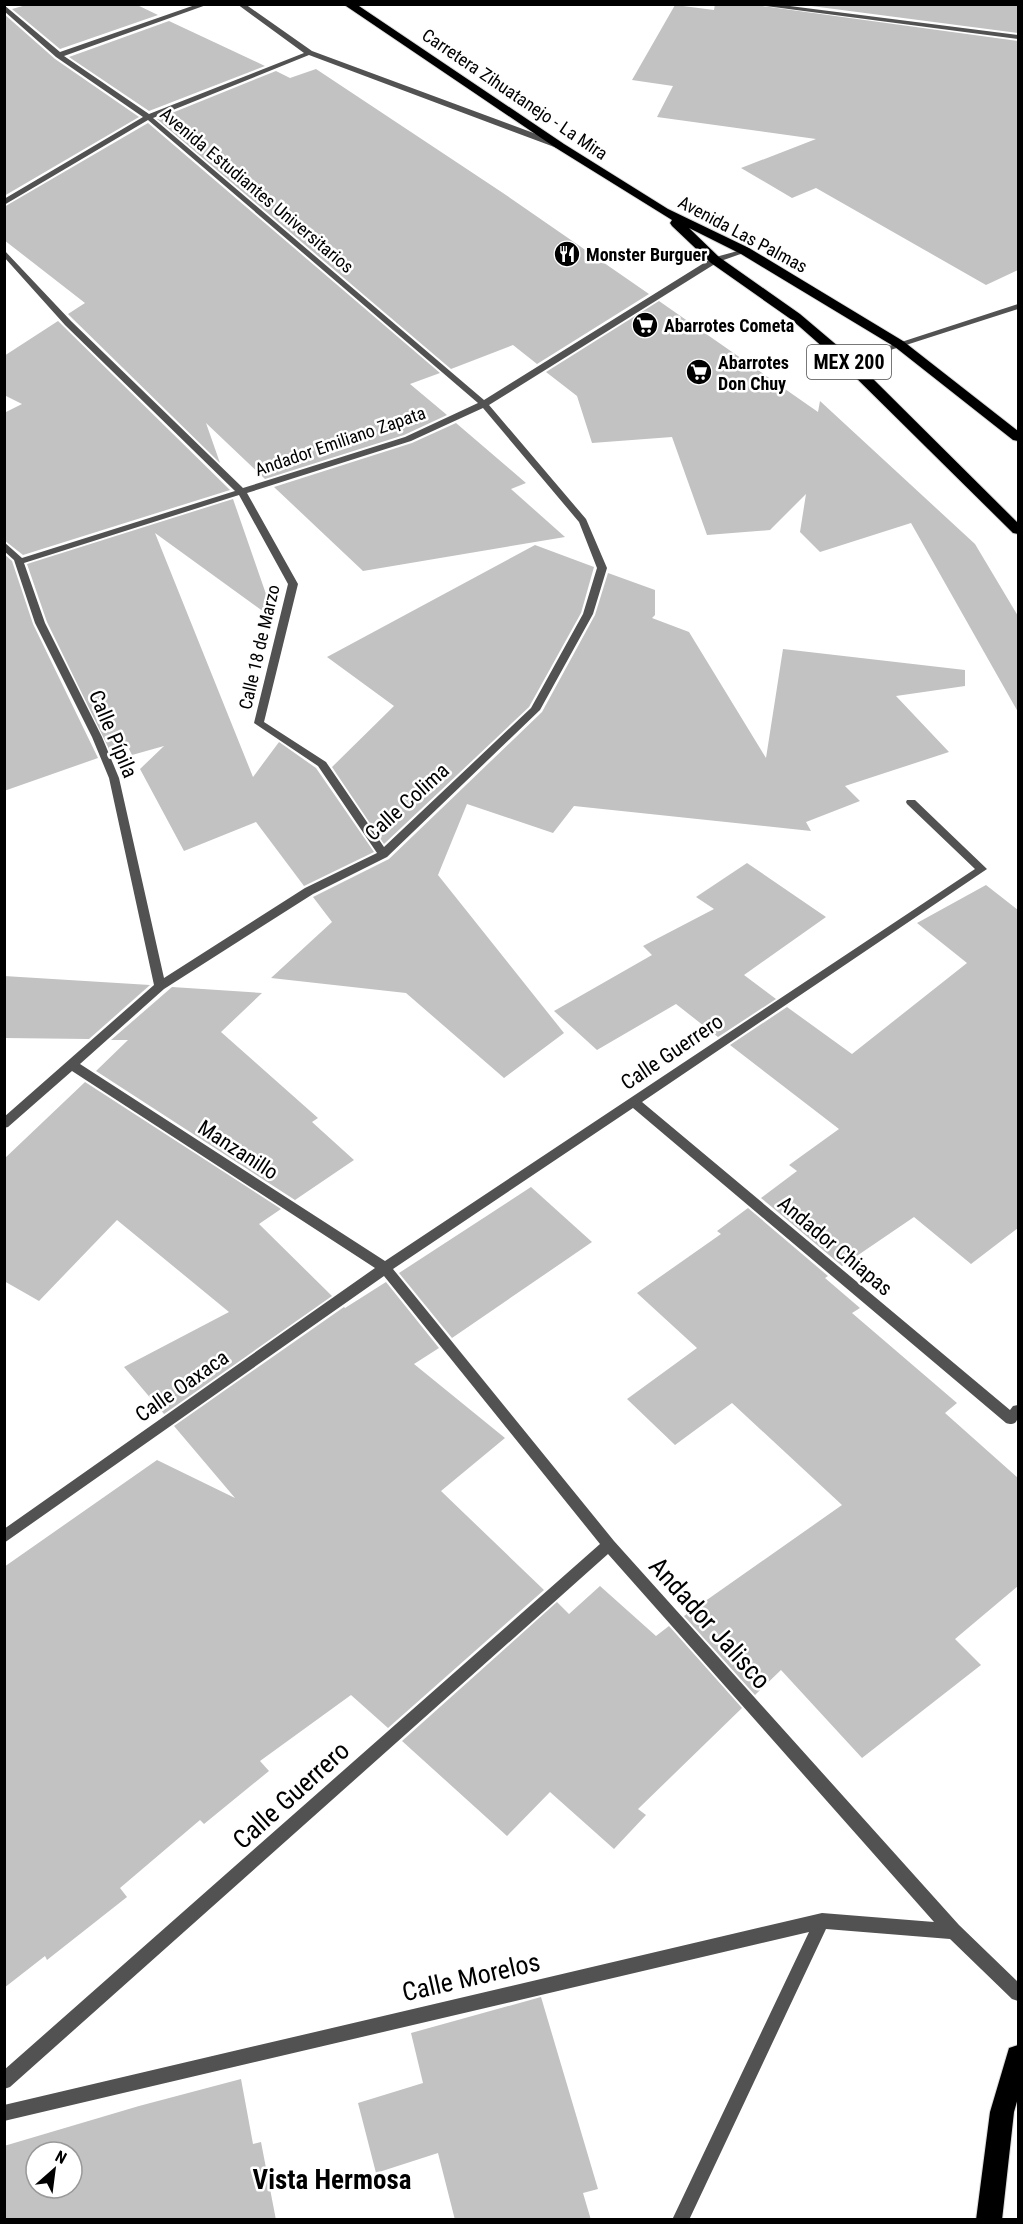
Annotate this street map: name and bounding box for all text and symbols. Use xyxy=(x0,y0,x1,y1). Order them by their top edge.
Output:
street label: Carretera Zihuatanejo - La Mira xyxy=(418,24,612,164)
street label: Avenida Estudiantes Universitarios xyxy=(156,103,358,277)
street label: Avenida Las Palmas xyxy=(675,191,811,277)
restaurant icon: Monster Burguer xyxy=(552,239,582,269)
place label: Monster Burguer xyxy=(586,244,707,265)
supermarket icon: Abarrotes Cometa xyxy=(630,310,660,340)
place label: Abarrotes Cometa xyxy=(664,315,794,336)
road number: MEX 200 xyxy=(807,345,891,379)
place label: Abarrotes Don Chuy xyxy=(718,352,789,394)
supermarket icon: Abarrotes Don Chuy xyxy=(684,357,714,387)
street label: Andador Emiliano Zapata xyxy=(252,402,428,480)
street label: Calle 18 de Marzo xyxy=(234,582,284,712)
street label: Calle Pípila xyxy=(84,687,142,781)
street label: Calle Colima xyxy=(360,758,454,846)
street label: Calle Guerrero xyxy=(616,1009,728,1095)
street label: Manzanillo xyxy=(193,1115,283,1185)
street label: Andador Chiapas xyxy=(773,1191,897,1301)
street label: Calle Oaxaca xyxy=(131,1345,233,1427)
street label: Andador Jalisco xyxy=(643,1551,777,1695)
street label: Calle Guerrero xyxy=(227,1735,355,1855)
street label: Calle Morelos xyxy=(399,1947,543,2007)
north arrow xyxy=(24,2140,84,2200)
text: N xyxy=(52,2147,70,2168)
district label: Vista Hermosa xyxy=(253,2164,411,2196)

